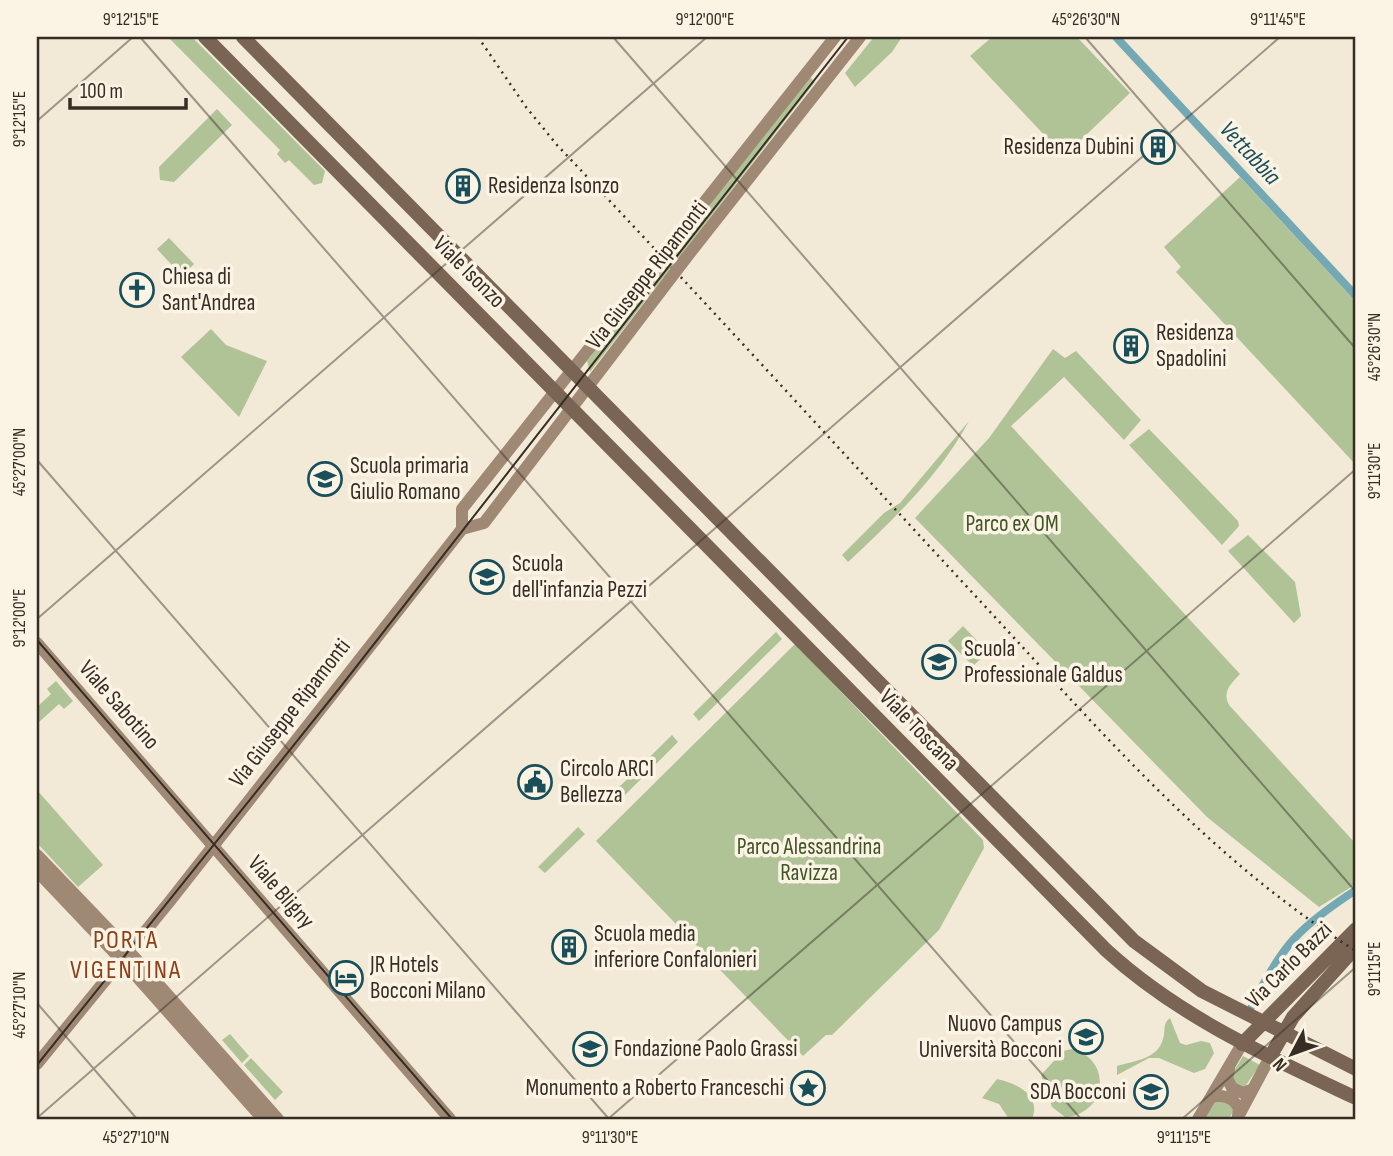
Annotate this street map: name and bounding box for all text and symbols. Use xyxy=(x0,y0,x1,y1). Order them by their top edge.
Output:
text: 9°12'15"E xyxy=(103,9,159,30)
text: 9°12'00"E xyxy=(676,9,734,30)
text: 45°26'30"N xyxy=(1052,9,1120,30)
text: 9°11'45"E xyxy=(1250,9,1306,30)
scale bar xyxy=(70,66,186,110)
text: 100 m xyxy=(80,79,123,104)
text: 9°12'15"E xyxy=(9,91,30,147)
water label: Vettabbia xyxy=(1213,115,1287,191)
building icon: Residenza Dubini xyxy=(1139,128,1177,166)
place label: Residenza Dubini xyxy=(1004,133,1134,161)
building icon: Residenza Isonzo xyxy=(444,167,482,205)
place label: Residenza Isonzo xyxy=(488,172,619,200)
street label: Via Giuseppe Ripamonti xyxy=(580,195,714,355)
street label: Viale Isonzo xyxy=(427,230,511,314)
place label: Chiesa di Sant'Andrea xyxy=(162,263,255,317)
church icon: Chiesa di Sant'Andrea xyxy=(118,271,156,309)
text: 45°26'30"N xyxy=(1364,313,1385,381)
place label: Residenza Spadolini xyxy=(1156,319,1234,373)
building icon: Residenza Spadolini xyxy=(1112,327,1150,365)
text: 45°27'00"N xyxy=(9,428,30,496)
text: 9°11'30"E xyxy=(1364,443,1385,499)
place label: Scuola primaria Giulio Romano xyxy=(350,452,469,506)
school or university icon: Scuola primaria Giulio Romano xyxy=(306,460,344,498)
park label: Parco ex OM xyxy=(965,510,1059,538)
place label: Scuola dell'infanzia Pezzi xyxy=(512,550,647,604)
school or university icon: Scuola dell'infanzia Pezzi xyxy=(468,558,506,596)
text: 9°12'00"E xyxy=(9,589,30,647)
street label: Via Giuseppe Ripamonti xyxy=(223,633,357,793)
place label: Scuola Professionale Galdus xyxy=(964,635,1123,689)
school or university icon: Scuola Professionale Galdus xyxy=(920,643,958,681)
street label: Viale Sabotino xyxy=(73,655,165,755)
street label: Viale Toscana xyxy=(873,683,965,777)
place label: Circolo ARCI Bellezza xyxy=(560,755,654,809)
public building icon: Circolo ARCI Bellezza xyxy=(516,763,554,801)
park label: Parco Alessandrina Ravizza xyxy=(737,833,881,887)
street label: Viale Bligny xyxy=(242,850,320,934)
street label: Via Carlo Bazzi xyxy=(1240,916,1338,1014)
place label: Scuola media inferiore Confalonieri xyxy=(594,920,757,974)
district label: PORTA VIGENTINA xyxy=(70,925,182,986)
building icon: Scuola media inferiore Confalonieri xyxy=(550,928,588,966)
text: 9°11'15"E xyxy=(1364,942,1385,996)
place label: JR Hotels Bocconi Milano xyxy=(369,951,486,1005)
hotel icon: JR Hotels Bocconi Milano xyxy=(327,959,365,997)
text: 45°27'10"N xyxy=(9,972,30,1038)
place label: Nuovo Campus Università Bocconi xyxy=(919,1010,1062,1064)
school or university icon: Nuovo Campus Università Bocconi xyxy=(1067,1018,1105,1056)
north arrow xyxy=(1256,1020,1326,1090)
school or university icon: Fondazione Paolo Grassi xyxy=(571,1030,609,1068)
place label: Fondazione Paolo Grassi xyxy=(614,1035,798,1063)
text: N xyxy=(1268,1053,1292,1076)
place icon: Monumento a Roberto Franceschi xyxy=(789,1069,827,1107)
school or university icon: SDA Bocconi xyxy=(1132,1073,1170,1111)
place label: Monumento a Roberto Franceschi xyxy=(526,1074,784,1102)
place label: SDA Bocconi xyxy=(1030,1078,1126,1106)
text: 45°27'10"N xyxy=(103,1127,169,1148)
text: 9°11'30"E xyxy=(582,1127,638,1148)
text: 9°11'15"E xyxy=(1157,1127,1211,1148)

